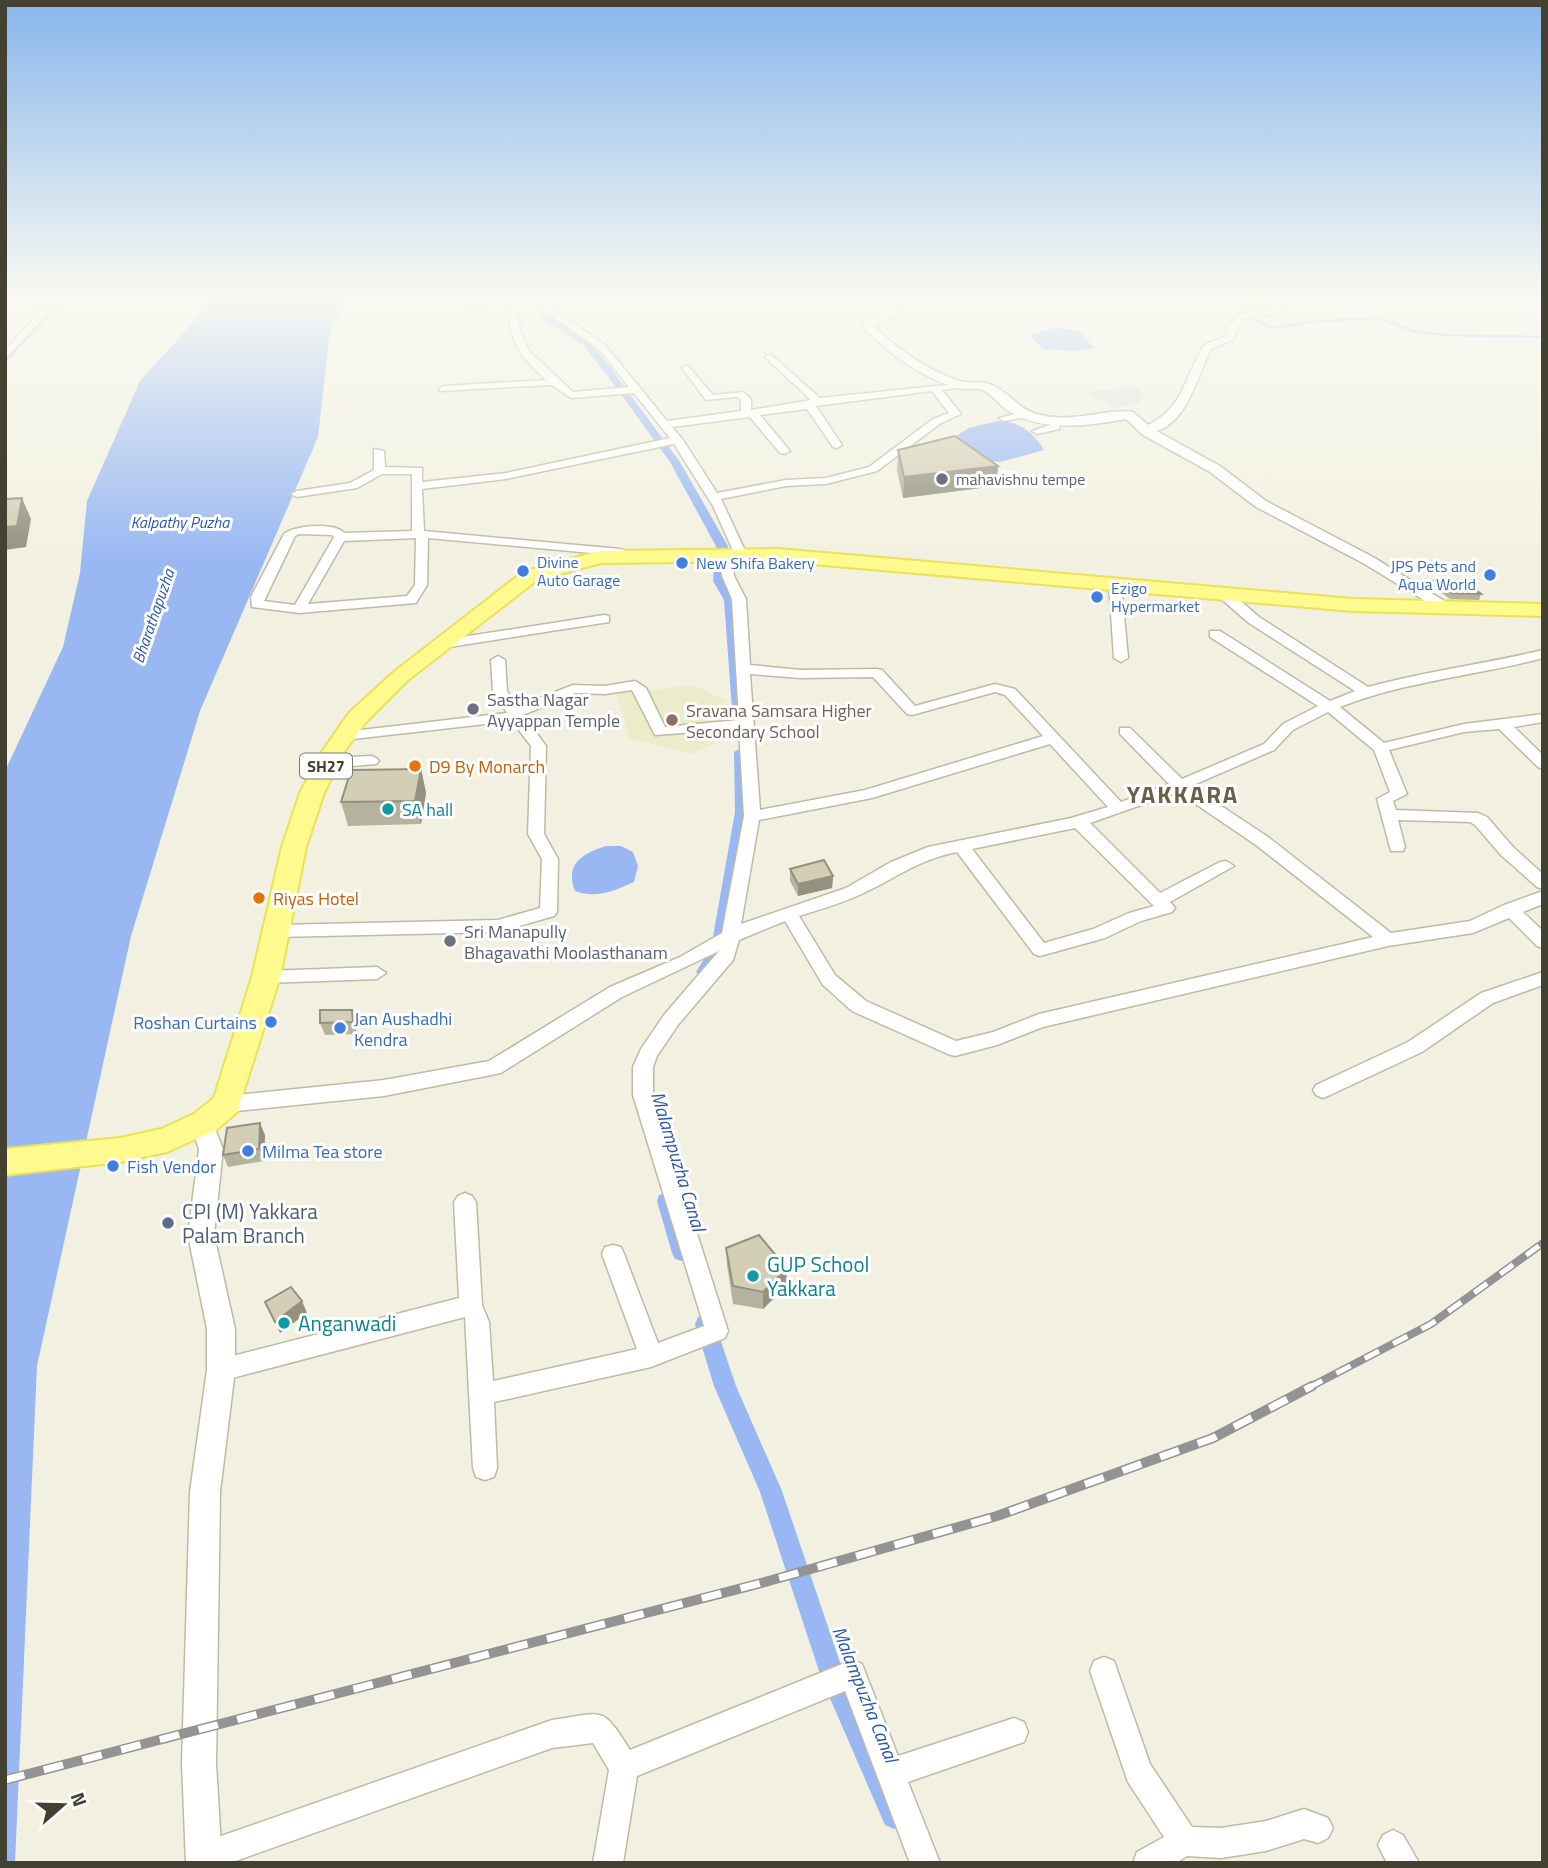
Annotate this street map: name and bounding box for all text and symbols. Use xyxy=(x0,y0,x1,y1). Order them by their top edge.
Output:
place label: mahavishnu tempe xyxy=(956,467,1085,491)
marker: mahavishnu tempe xyxy=(934,471,950,487)
water label: Kalpathy Puzha xyxy=(131,510,230,534)
place label: Divine Auto Garage xyxy=(537,550,620,592)
place label: New Shifa Bakery xyxy=(696,551,815,575)
place label: JPS Pets and Aqua World xyxy=(1391,554,1476,596)
marker: New Shifa Bakery xyxy=(674,555,690,571)
marker: Divine Auto Garage xyxy=(515,563,531,579)
water label: Bharathapuzha xyxy=(126,565,181,666)
marker: JPS Pets and Aqua World xyxy=(1482,567,1498,583)
place label: Ezigo Hypermarket xyxy=(1111,576,1200,618)
marker: Ezigo Hypermarket xyxy=(1089,589,1105,605)
place label: Sastha Nagar Ayyappan Temple xyxy=(487,686,620,734)
place label: Sravana Samsara Higher Secondary School xyxy=(686,697,872,745)
marker: Sastha Nagar Ayyappan Temple xyxy=(465,701,481,717)
marker: Sravana Samsara Higher Secondary School xyxy=(664,712,680,728)
place label: D9 By Monarch xyxy=(429,753,545,780)
road number: SH27 xyxy=(300,754,352,778)
marker: D9 By Monarch xyxy=(407,758,423,774)
district label: YAKKARA xyxy=(1127,776,1239,812)
place label: SA hall xyxy=(402,796,453,823)
marker: SA hall xyxy=(380,801,396,817)
place label: Riyas Hotel xyxy=(273,885,359,912)
marker: Riyas Hotel xyxy=(251,890,267,906)
place label: Sri Manapully Bhagavathi Moolasthanam xyxy=(464,918,668,966)
marker: Sri Manapully Bhagavathi Moolasthanam xyxy=(442,933,458,949)
place label: Jan Aushadhi Kendra xyxy=(354,1005,452,1053)
place label: Roshan Curtains xyxy=(133,1009,257,1036)
marker: Roshan Curtains xyxy=(263,1014,279,1030)
marker: Jan Aushadhi Kendra xyxy=(332,1020,348,1036)
water label: Malampuzha Canal xyxy=(644,1088,715,1236)
place label: Milma Tea store xyxy=(262,1138,382,1165)
marker: Milma Tea store xyxy=(240,1143,256,1159)
place label: Fish Vendor xyxy=(127,1153,216,1180)
marker: Fish Vendor xyxy=(105,1158,121,1174)
place label: CPI (M) Yakkara Palam Branch xyxy=(182,1195,318,1251)
marker: CPI (M) Yakkara Palam Branch xyxy=(160,1215,176,1231)
place label: GUP School Yakkara xyxy=(767,1248,869,1304)
marker: GUP School Yakkara xyxy=(745,1268,761,1284)
place label: Anganwadi xyxy=(298,1307,396,1339)
marker: Anganwadi xyxy=(276,1315,292,1331)
water label: Malampuzha Canal xyxy=(825,1622,907,1768)
north arrow xyxy=(28,1770,98,1840)
text: N xyxy=(64,1788,95,1810)

